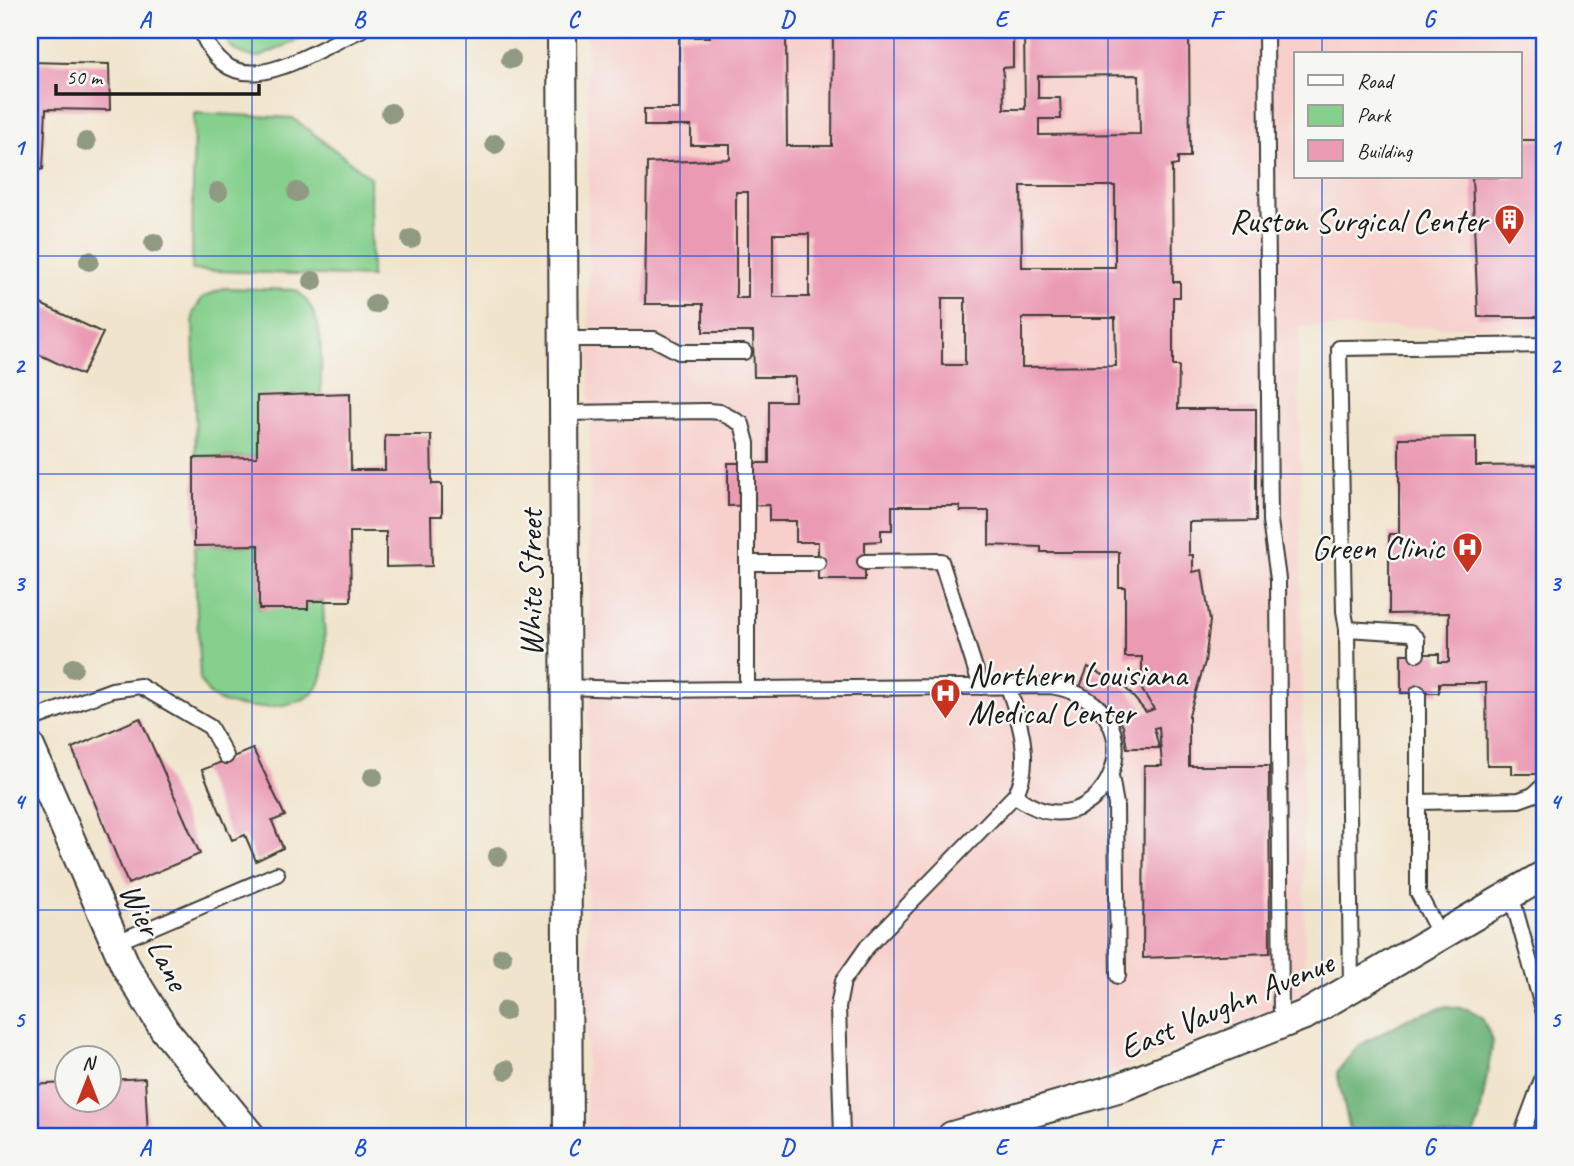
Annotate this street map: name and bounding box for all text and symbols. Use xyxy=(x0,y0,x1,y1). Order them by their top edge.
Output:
text: A xyxy=(139,5,153,34)
text: B xyxy=(353,5,367,34)
text: C xyxy=(568,5,582,34)
text: D xyxy=(780,5,796,34)
text: E xyxy=(995,5,1011,34)
text: F xyxy=(1210,5,1226,34)
text: G xyxy=(1423,5,1438,34)
scale bar xyxy=(56,52,259,96)
legend xyxy=(1294,52,1522,178)
text: 50 m xyxy=(66,64,104,90)
text: Road xyxy=(1357,68,1396,94)
text: Park xyxy=(1357,102,1392,128)
text: 1 xyxy=(14,133,27,162)
text: 1 xyxy=(1550,133,1563,162)
text: Building xyxy=(1357,138,1414,164)
place label: Ruston Surgical Center xyxy=(1230,200,1490,242)
building icon: Ruston Surgical Center xyxy=(1493,203,1527,247)
text: 2 xyxy=(14,351,27,380)
text: 2 xyxy=(1550,351,1563,380)
street label: White Street xyxy=(510,506,552,657)
place label: Green Clinic xyxy=(1312,527,1445,569)
hospital icon: Green Clinic xyxy=(1450,530,1484,574)
text: 3 xyxy=(14,569,27,598)
text: 3 xyxy=(1550,569,1563,598)
place label: Northern Louisiana Medical Center xyxy=(968,654,1188,734)
hospital icon: Northern Louisiana Medical Center xyxy=(928,676,962,720)
text: 4 xyxy=(14,787,27,816)
text: 4 xyxy=(1550,787,1563,816)
street label: Wier Lane xyxy=(109,876,200,999)
street label: East Vaughn Avenue xyxy=(1113,940,1342,1069)
text: 5 xyxy=(14,1005,26,1034)
text: 5 xyxy=(1550,1005,1562,1034)
north arrow xyxy=(52,1044,122,1114)
text: N xyxy=(82,1051,97,1075)
text: A xyxy=(139,1133,153,1162)
text: B xyxy=(353,1133,367,1162)
text: C xyxy=(568,1133,582,1162)
text: D xyxy=(780,1133,796,1162)
text: E xyxy=(995,1133,1011,1162)
text: F xyxy=(1210,1133,1226,1162)
text: G xyxy=(1423,1133,1438,1162)

